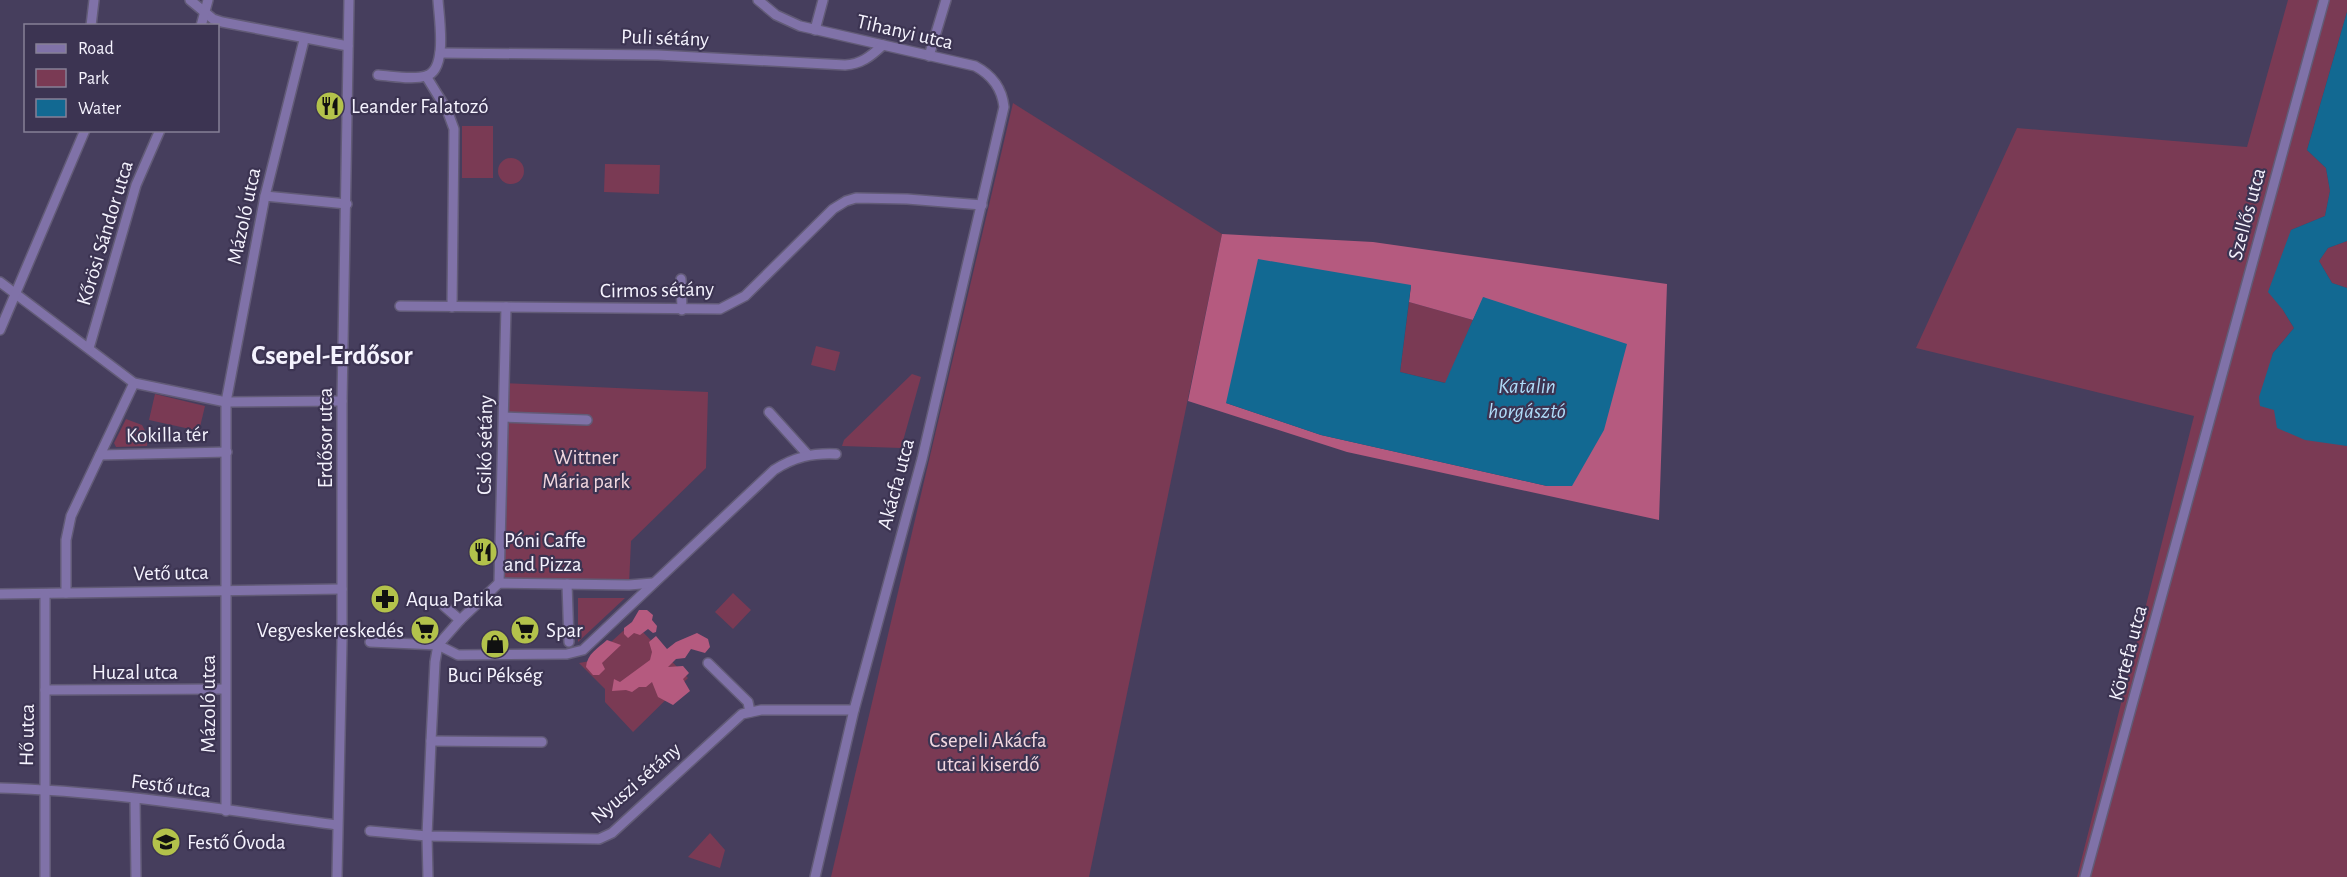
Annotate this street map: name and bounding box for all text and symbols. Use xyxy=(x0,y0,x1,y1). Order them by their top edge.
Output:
street label: Tihanyi utca xyxy=(855,11,956,53)
legend xyxy=(24,24,219,132)
street label: Puli sétány xyxy=(621,26,709,50)
text: Road xyxy=(78,40,114,58)
text: Park xyxy=(78,70,110,88)
restaurant icon: Leander Falatozó xyxy=(314,90,346,122)
place label: Leander Falatozó xyxy=(351,96,488,117)
text: Water xyxy=(78,100,121,118)
street label: Kőrösi Sándor utca xyxy=(73,158,137,308)
street label: Mázoló utca xyxy=(224,165,265,266)
street label: Szellős utca xyxy=(2225,165,2269,262)
street label: Cirmos sétány xyxy=(600,279,714,301)
district label: Csepel-Erdősor xyxy=(251,342,413,369)
water label: Katalin horgásztó xyxy=(1488,375,1566,422)
street label: Erdősor utca xyxy=(315,387,336,488)
street label: Csikó sétány xyxy=(474,395,496,495)
street label: Kokilla tér xyxy=(126,424,209,446)
street label: Akácfa utca xyxy=(874,436,918,532)
park label: Wittner Mária park xyxy=(542,447,630,492)
place label: Póni Caffe and Pizza xyxy=(504,530,586,575)
restaurant icon: Póni Caffe and Pizza xyxy=(467,536,499,568)
street label: Vető utca xyxy=(133,562,209,584)
pharmacy icon: Aqua Patika xyxy=(369,583,401,615)
place label: Aqua Patika xyxy=(406,589,503,610)
street label: Körtefa utca xyxy=(2105,603,2151,703)
supermarket icon: Vegyeskereskedés xyxy=(409,614,441,646)
supermarket icon: Spar xyxy=(509,614,541,646)
place label: Vegyeskereskedés xyxy=(257,620,404,641)
place label: Spar xyxy=(546,620,583,641)
shop icon: Buci Pékség xyxy=(479,628,511,660)
street label: Mázoló utca xyxy=(198,655,219,753)
street label: Huzal utca xyxy=(92,662,179,683)
place label: Buci Pékség xyxy=(447,665,543,686)
street label: Hő utca xyxy=(16,703,38,766)
park label: Csepeli Akácfa utcai kiserdő xyxy=(929,730,1047,775)
street label: Nyuszi sétány xyxy=(587,739,685,827)
street label: Festő utca xyxy=(130,771,213,801)
school or university icon: Festő Óvoda xyxy=(150,826,182,858)
place label: Festő Óvoda xyxy=(187,830,286,853)

